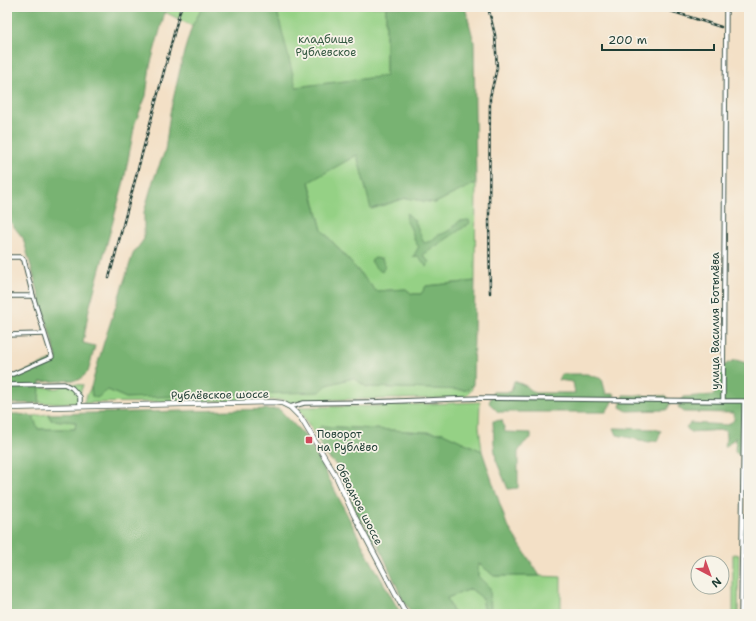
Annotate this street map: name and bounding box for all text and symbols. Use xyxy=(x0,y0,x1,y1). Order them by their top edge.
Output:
scale bar xyxy=(602,26,714,52)
park label: кладбище Рублевское xyxy=(295,32,357,60)
text: 200 m xyxy=(608,32,647,48)
street label: улица Василия Ботылёва xyxy=(708,252,723,390)
street label: Рублёвское шоссе xyxy=(171,387,269,403)
place label: Поворот на Рублёво xyxy=(317,427,378,455)
marker: Поворот на Рублёво xyxy=(304,435,314,445)
street label: Обводное шоссе xyxy=(332,460,386,548)
north arrow xyxy=(690,555,730,595)
text: N xyxy=(708,574,724,591)

